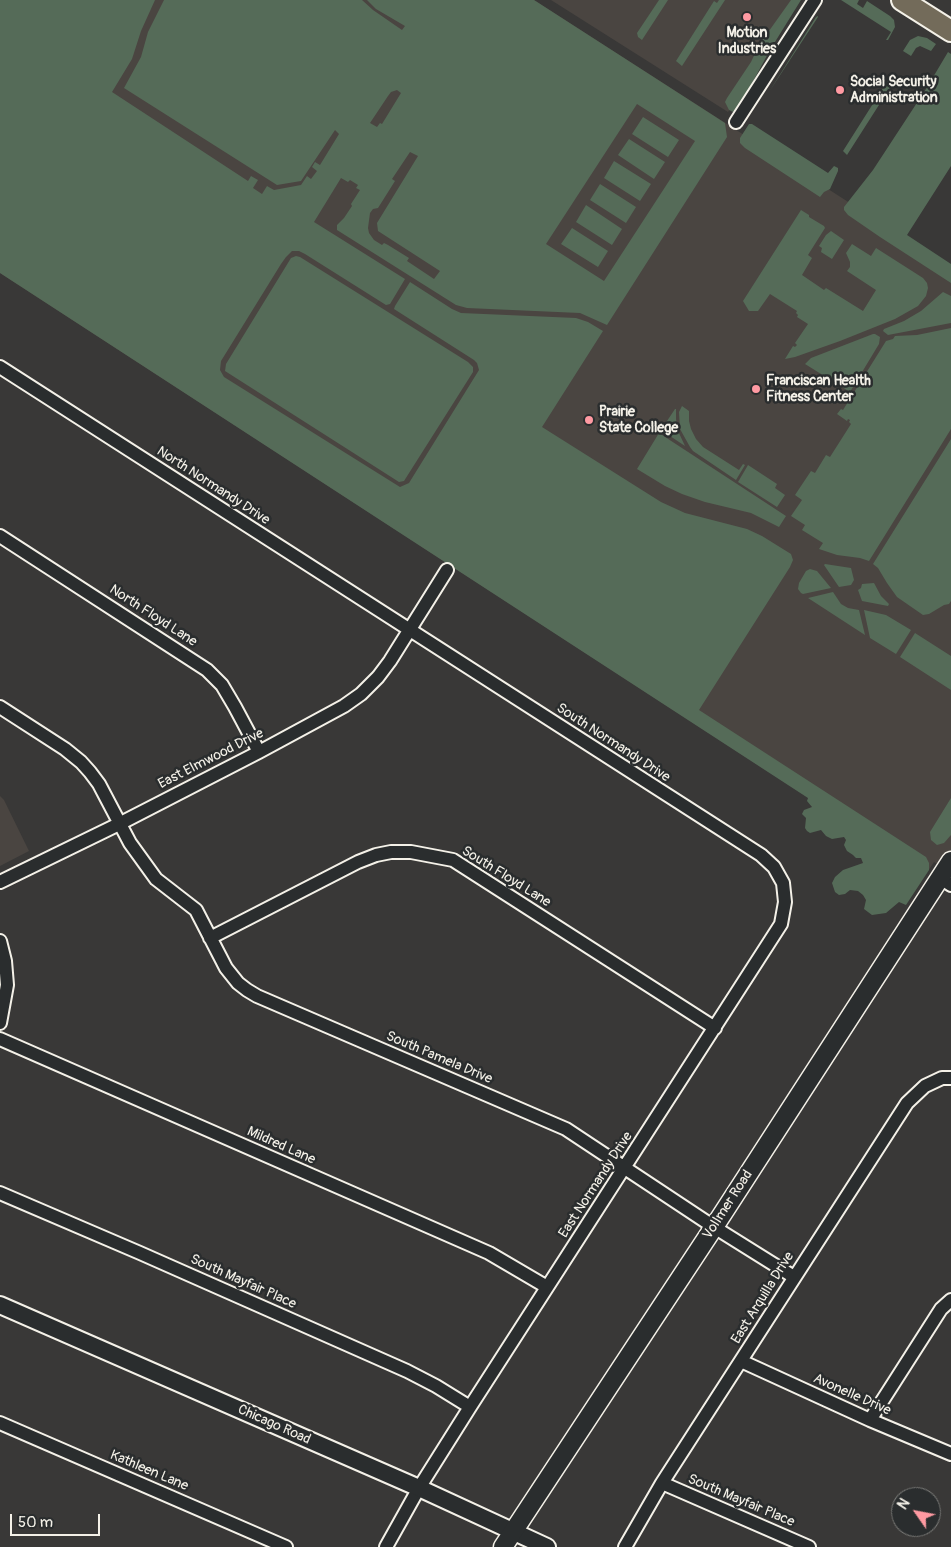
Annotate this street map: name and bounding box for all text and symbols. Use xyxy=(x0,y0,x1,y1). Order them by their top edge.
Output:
marker: Motion Industries xyxy=(741,11,753,23)
place label: Motion Industries xyxy=(718,25,776,58)
place label: Social Security Administration xyxy=(850,74,938,106)
marker: Social Security Administration xyxy=(834,84,846,96)
place label: Franciscan Health Fitness Center xyxy=(766,373,871,406)
marker: Franciscan Health Fitness Center xyxy=(750,383,762,395)
place label: Prairie State College xyxy=(599,404,678,437)
marker: Prairie State College xyxy=(583,414,595,426)
street label: North Normandy Drive xyxy=(153,443,273,529)
street label: North Floyd Lane xyxy=(106,581,200,651)
street label: South Normandy Drive xyxy=(553,700,673,786)
street label: East Elmwood Drive xyxy=(155,725,267,793)
street label: South Floyd Lane xyxy=(458,843,554,911)
street label: South Pamela Drive xyxy=(383,1028,495,1088)
street label: Mildred Lane xyxy=(244,1123,318,1169)
street label: East Normandy Drive xyxy=(555,1129,637,1241)
street label: Vollmer Road xyxy=(699,1167,757,1243)
street label: East Arquilla Drive xyxy=(728,1249,798,1347)
street label: South Mayfair Place xyxy=(187,1251,299,1313)
street label: Avonelle Drive xyxy=(811,1370,893,1420)
street label: Chicago Road xyxy=(235,1401,313,1449)
street label: Kathleen Lane xyxy=(107,1447,191,1495)
street label: South Mayfair Place xyxy=(685,1471,797,1531)
north arrow xyxy=(891,1487,941,1537)
text: N xyxy=(894,1496,914,1513)
scale bar xyxy=(12,1504,102,1536)
text: 50 m xyxy=(18,1513,53,1532)

